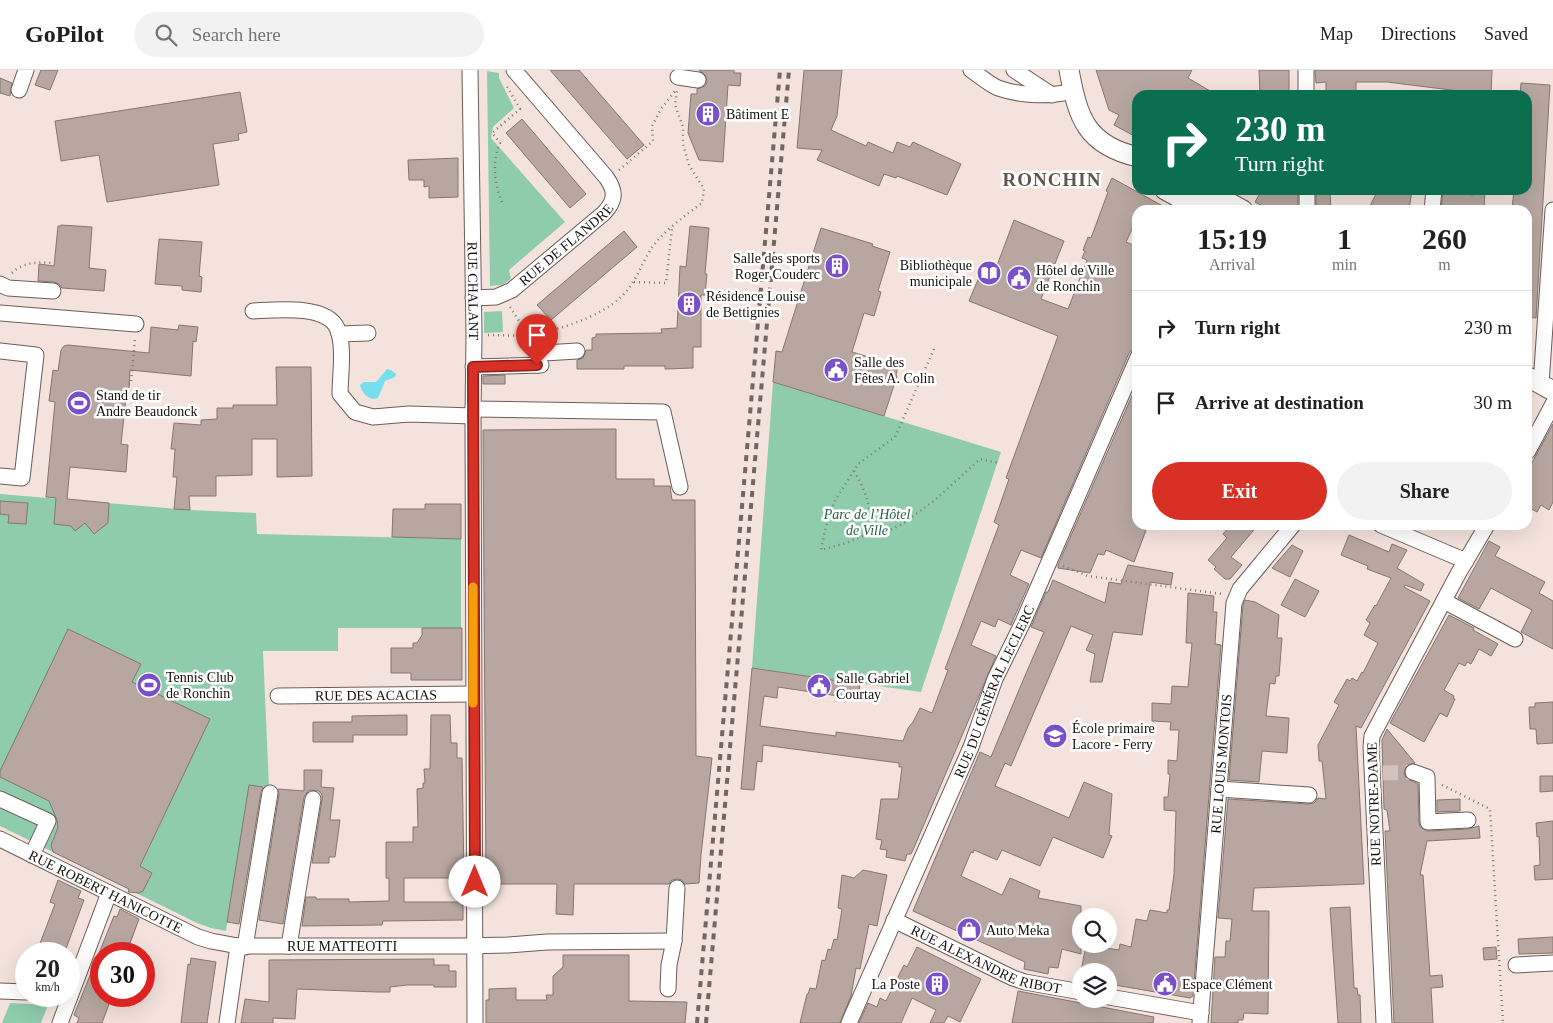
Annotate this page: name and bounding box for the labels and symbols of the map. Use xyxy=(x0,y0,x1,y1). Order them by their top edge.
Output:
building icon: Bâtiment E xyxy=(695,101,721,127)
place label: Bâtiment E xyxy=(726,107,789,122)
district label: RONCHIN xyxy=(1003,169,1101,190)
street label: RUE DE FLANDRE xyxy=(516,201,616,288)
street label: RUE CHALANT xyxy=(465,242,482,341)
place label: Salle des sports Roger Couderc xyxy=(733,251,820,282)
building icon: Salle des sports Roger Couderc xyxy=(824,253,850,279)
place label: Bibliothèque municipale xyxy=(900,258,972,289)
library icon: Bibliothèque municipale xyxy=(976,260,1002,286)
place label: Hôtel de Ville de Ronchin xyxy=(1036,263,1114,294)
public building icon: Hôtel de Ville de Ronchin xyxy=(1006,265,1032,291)
place label: Résidence Louise de Bettignies xyxy=(706,289,805,320)
building icon: Résidence Louise de Bettignies xyxy=(676,291,702,317)
pin xyxy=(516,314,558,365)
place label: Salle des Fêtes A. Colin xyxy=(854,355,935,386)
public building icon: Salle des Fêtes A. Colin xyxy=(823,357,849,383)
place label: Stand de tir Andre Beaudonck xyxy=(96,388,197,419)
sports icon: Stand de tir Andre Beaudonck xyxy=(66,390,92,416)
park label: Parc de l’Hôtel de Ville xyxy=(823,507,910,538)
street label: RUE DU GÉNÉRAL LECLERC xyxy=(951,603,1037,780)
place label: Tennis Club de Ronchin xyxy=(166,670,234,701)
place label: Salle Gabriel Courtay xyxy=(836,671,910,702)
sports icon: Tennis Club de Ronchin xyxy=(136,672,162,698)
public building icon: Salle Gabriel Courtay xyxy=(806,673,832,699)
street label: RUE DES ACACIAS xyxy=(315,687,437,703)
street label: RUE LOUIS MONTOIS xyxy=(1208,694,1234,834)
place label: École primaire Lacore - Ferry xyxy=(1072,720,1155,752)
school or university icon: École primaire Lacore - Ferry xyxy=(1042,723,1068,749)
street label: RUE NOTRE-DAME xyxy=(1364,742,1384,866)
street label: RUE ROBERT HANICOTTE xyxy=(27,847,185,936)
position arrow xyxy=(448,855,500,907)
shop icon: Auto Meka xyxy=(956,917,982,943)
street label: RUE ALEXANDRE RIBOT xyxy=(909,922,1063,996)
place label: Auto Meka xyxy=(986,923,1050,938)
street label: RUE MATTEOTTI xyxy=(287,939,397,954)
speed limit sign: 30 xyxy=(90,942,155,1007)
building icon: La Poste xyxy=(924,971,950,997)
public building icon: Espace Clément xyxy=(1152,971,1178,997)
place label: La Poste xyxy=(871,977,920,992)
place label: Espace Clément xyxy=(1182,977,1273,992)

